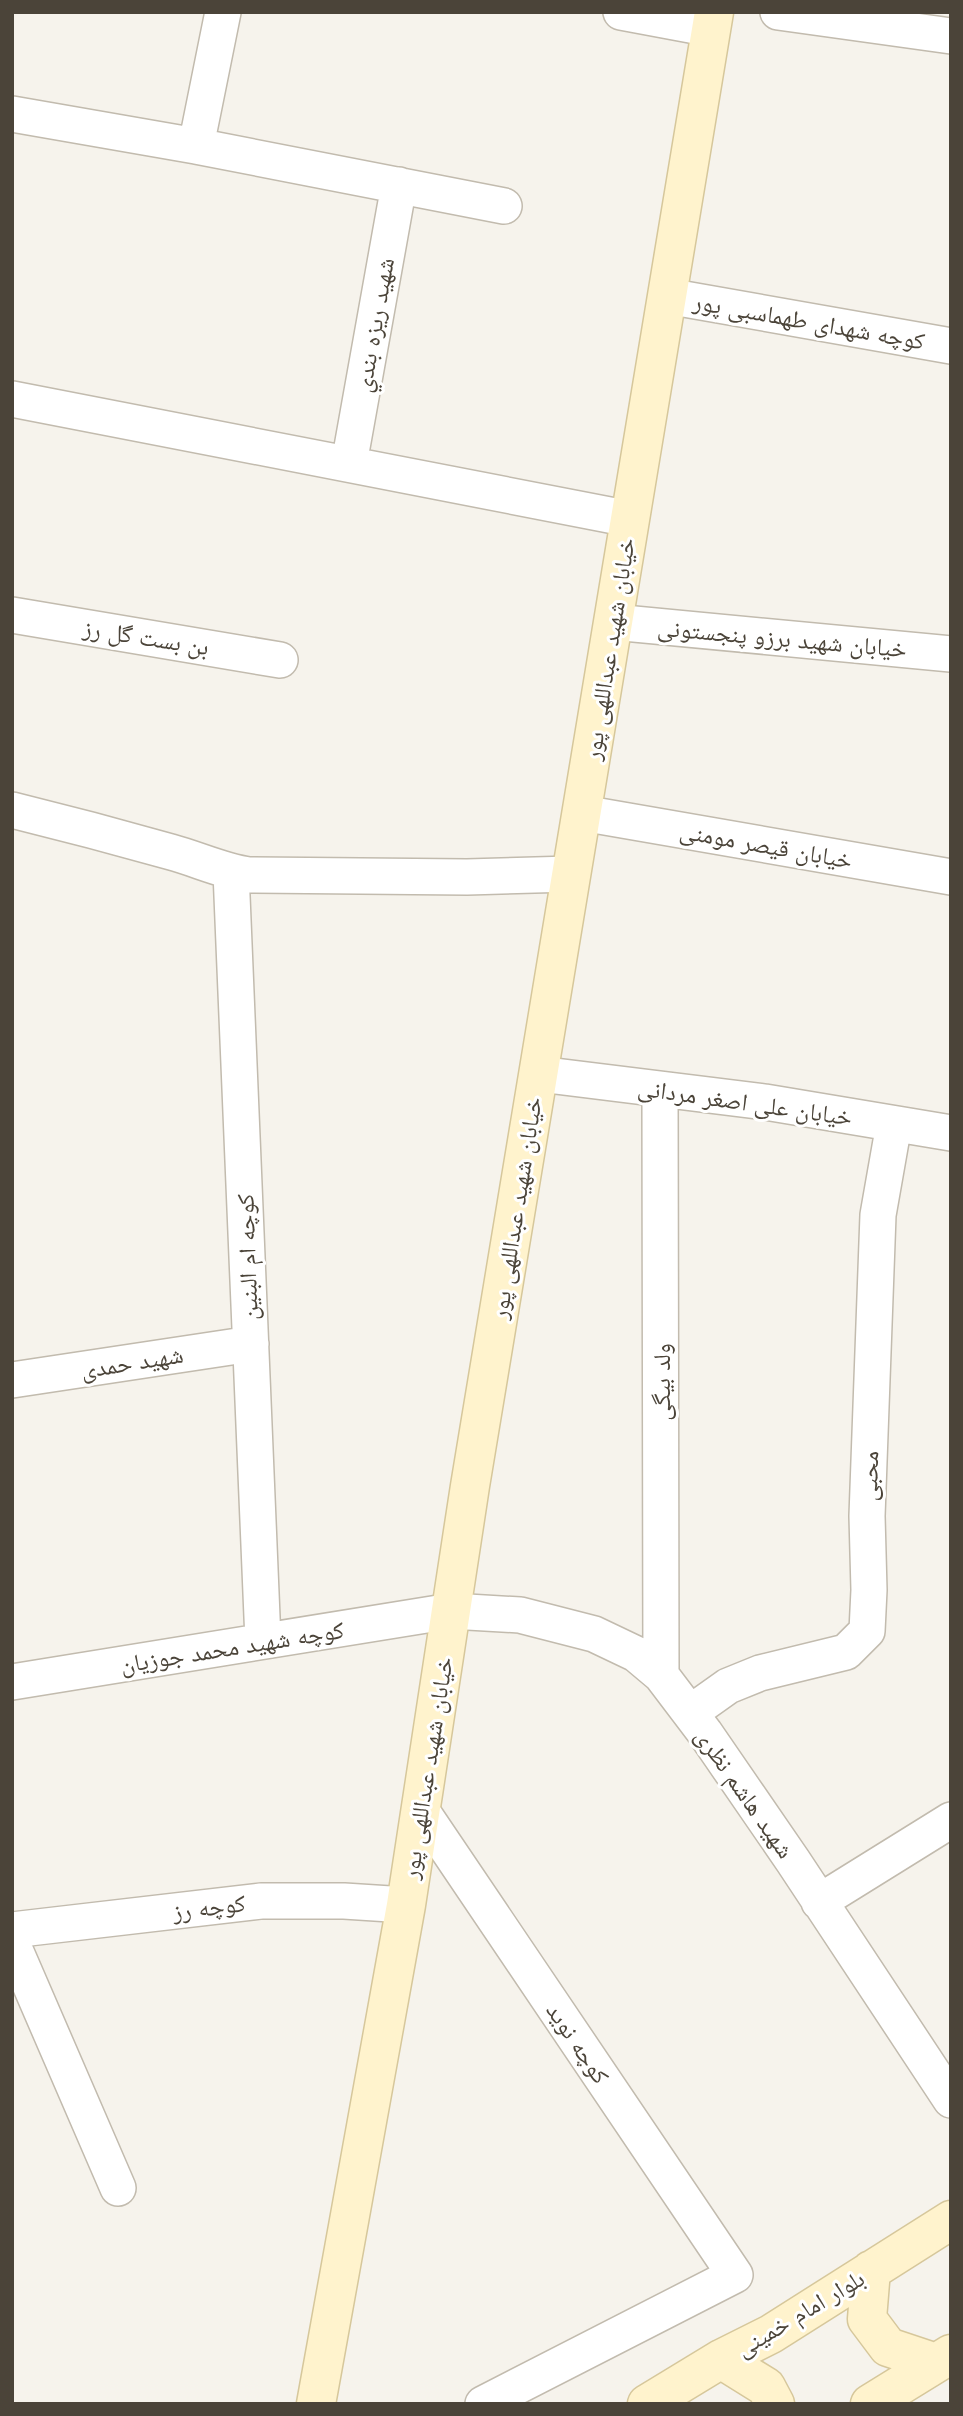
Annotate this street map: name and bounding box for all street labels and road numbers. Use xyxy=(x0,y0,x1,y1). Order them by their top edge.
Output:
street label: شهيد ريزه بندي xyxy=(345,255,405,395)
street label: کوچه شهدای طهماسبی پور xyxy=(689,283,928,359)
street label: خیابان شهید عبداللهی پور xyxy=(574,535,644,764)
street label: بن بست گل رز xyxy=(80,610,211,664)
street label: خیابان شهید برزو پنجستونی xyxy=(656,610,908,666)
street label: خیابان قیصر مومنی xyxy=(677,813,855,877)
street label: خیابان علی اصغر مردانی xyxy=(635,1070,855,1134)
street label: خیابان شهید عبداللهی پور xyxy=(481,1094,551,1323)
street label: کوچه ام البنین xyxy=(227,1193,267,1321)
street label: شهید حمدی xyxy=(78,1337,186,1387)
street label: ولد بیگی xyxy=(644,1343,679,1421)
street label: محبی xyxy=(851,1450,887,1502)
street label: کوچه شهید محمد جوزیان xyxy=(118,1612,346,1682)
street label: خیابان شهید عبداللهی پور xyxy=(392,1654,462,1883)
street label: شهید هاشم نظری xyxy=(687,1721,803,1865)
street label: کوچه رز xyxy=(170,1885,247,1929)
street label: کوچه نوید xyxy=(538,1995,618,2091)
street label: بلوار امام خمینی xyxy=(729,2261,871,2365)

